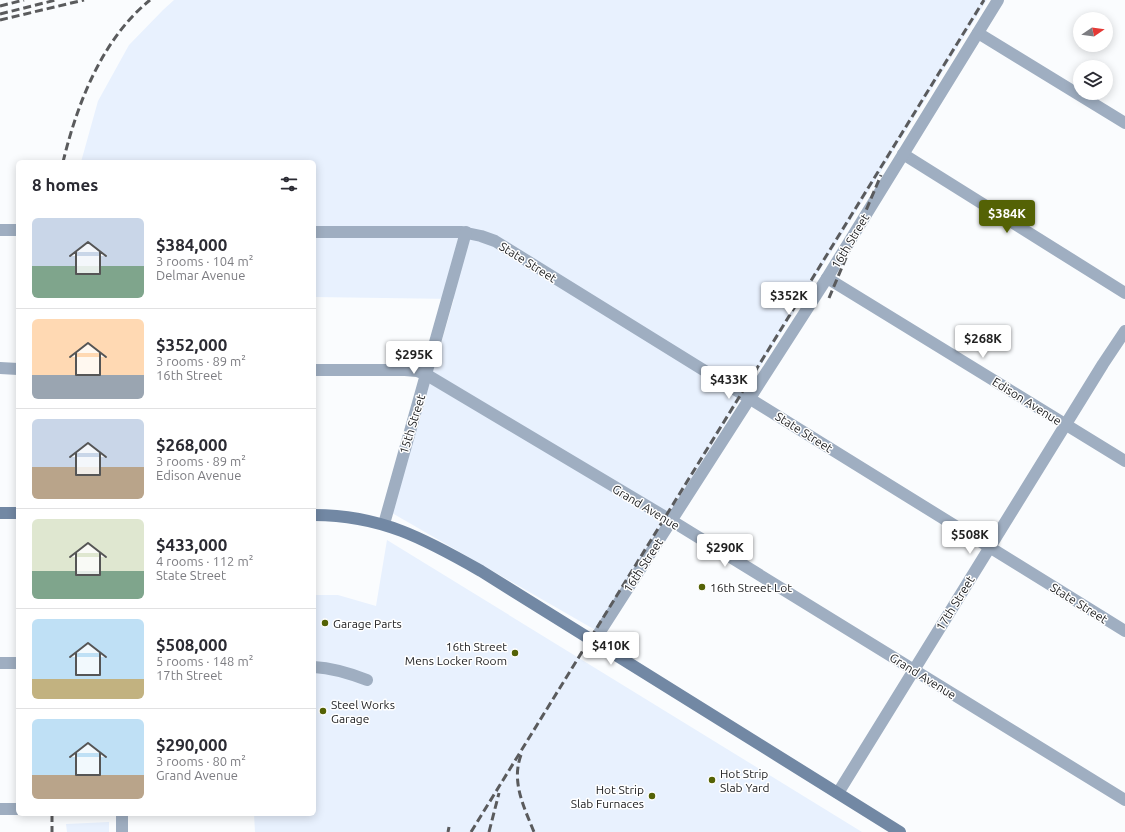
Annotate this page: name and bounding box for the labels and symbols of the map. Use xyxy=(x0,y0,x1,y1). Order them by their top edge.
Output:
north arrow xyxy=(1073,12,1113,52)
pin: $384K xyxy=(979,200,1035,234)
street label: 16th Street xyxy=(829,211,872,271)
street label: State Street xyxy=(497,239,559,285)
pin: $352K xyxy=(761,282,817,316)
pin: $268K xyxy=(955,325,1011,359)
pin: $295K xyxy=(386,341,442,375)
pin: $433K xyxy=(701,366,757,400)
street label: Edison Avenue xyxy=(990,375,1064,427)
street label: 15th Street xyxy=(397,392,427,455)
street label: State Street xyxy=(773,409,835,455)
street label: Grand Avenue xyxy=(610,482,682,532)
pin: $508K xyxy=(942,521,998,555)
pin: $290K xyxy=(697,534,753,568)
street label: 16th Street xyxy=(621,535,665,594)
street label: 17th Street xyxy=(933,573,977,632)
street label: State Street xyxy=(1048,580,1110,626)
place label: 16th Street Lot xyxy=(710,581,792,594)
marker: 16th Street Lot xyxy=(697,582,707,592)
place label: Garage Parts xyxy=(333,617,402,630)
marker: Garage Parts xyxy=(320,618,330,628)
pin: $410K xyxy=(583,632,639,666)
place label: 16th Street Mens Locker Room xyxy=(405,640,507,667)
marker: 16th Street Mens Locker Room xyxy=(510,648,520,658)
street label: Grand Avenue xyxy=(887,650,959,702)
place label: Steel Works Garage xyxy=(331,698,395,725)
marker: Steel Works Garage xyxy=(318,706,328,716)
place label: Hot Strip Slab Yard xyxy=(720,767,770,794)
marker: Hot Strip Slab Yard xyxy=(707,775,717,785)
place label: Hot Strip Slab Furnaces xyxy=(571,783,644,810)
marker: Hot Strip Slab Furnaces xyxy=(647,791,657,801)

